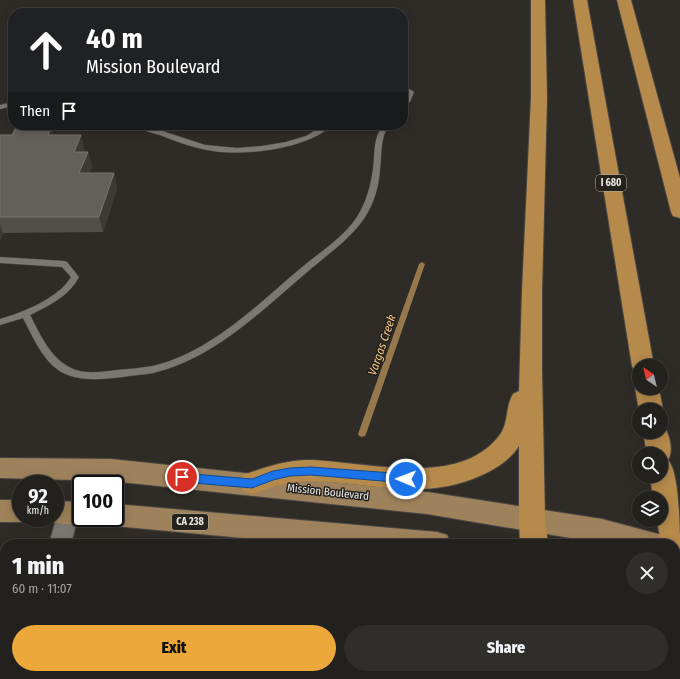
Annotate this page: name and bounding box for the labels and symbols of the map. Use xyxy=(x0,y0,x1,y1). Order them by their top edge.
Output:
road number: I 680 xyxy=(596,175,626,191)
water label: Vargas Creek xyxy=(365,313,399,377)
north arrow xyxy=(632,359,668,395)
position arrow xyxy=(385,458,427,500)
pin xyxy=(165,460,199,494)
speed limit sign: 100 xyxy=(72,475,124,527)
street label: Mission Boulevard xyxy=(286,481,370,503)
road number: CA 238 xyxy=(172,514,208,530)

